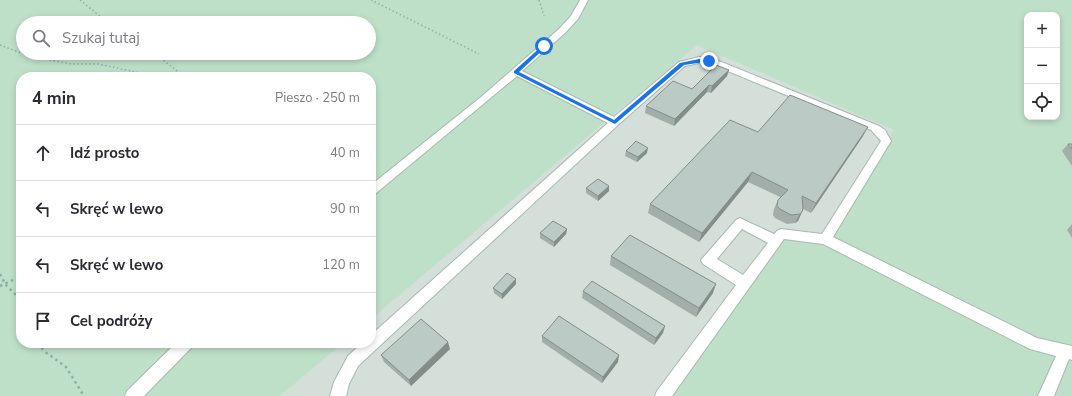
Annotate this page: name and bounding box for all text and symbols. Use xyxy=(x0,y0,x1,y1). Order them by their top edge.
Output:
map controls xyxy=(1024,12,1060,120)
button: + xyxy=(1024,12,1060,48)
search box xyxy=(16,16,376,60)
icon: search xyxy=(30,27,52,49)
text: Szukaj tutaj xyxy=(62,28,140,48)
route start xyxy=(535,37,553,55)
button: − xyxy=(1024,48,1060,84)
route end xyxy=(700,52,718,70)
button: locate xyxy=(1024,84,1060,120)
text: 4 min xyxy=(32,87,76,110)
text: Pieszo · 250 m xyxy=(275,89,360,107)
icon: ahead xyxy=(32,142,54,164)
text: Idź prosto xyxy=(70,143,139,163)
text: 40 m xyxy=(330,144,360,162)
icon: left xyxy=(32,198,54,220)
text: Skręć w lewo xyxy=(70,199,163,219)
text: 90 m xyxy=(330,200,360,218)
icon: left xyxy=(32,254,54,276)
text: Skręć w lewo xyxy=(70,255,163,275)
text: 120 m xyxy=(322,256,360,274)
icon: arrive xyxy=(32,310,54,332)
text: Cel podróży xyxy=(70,311,152,331)

